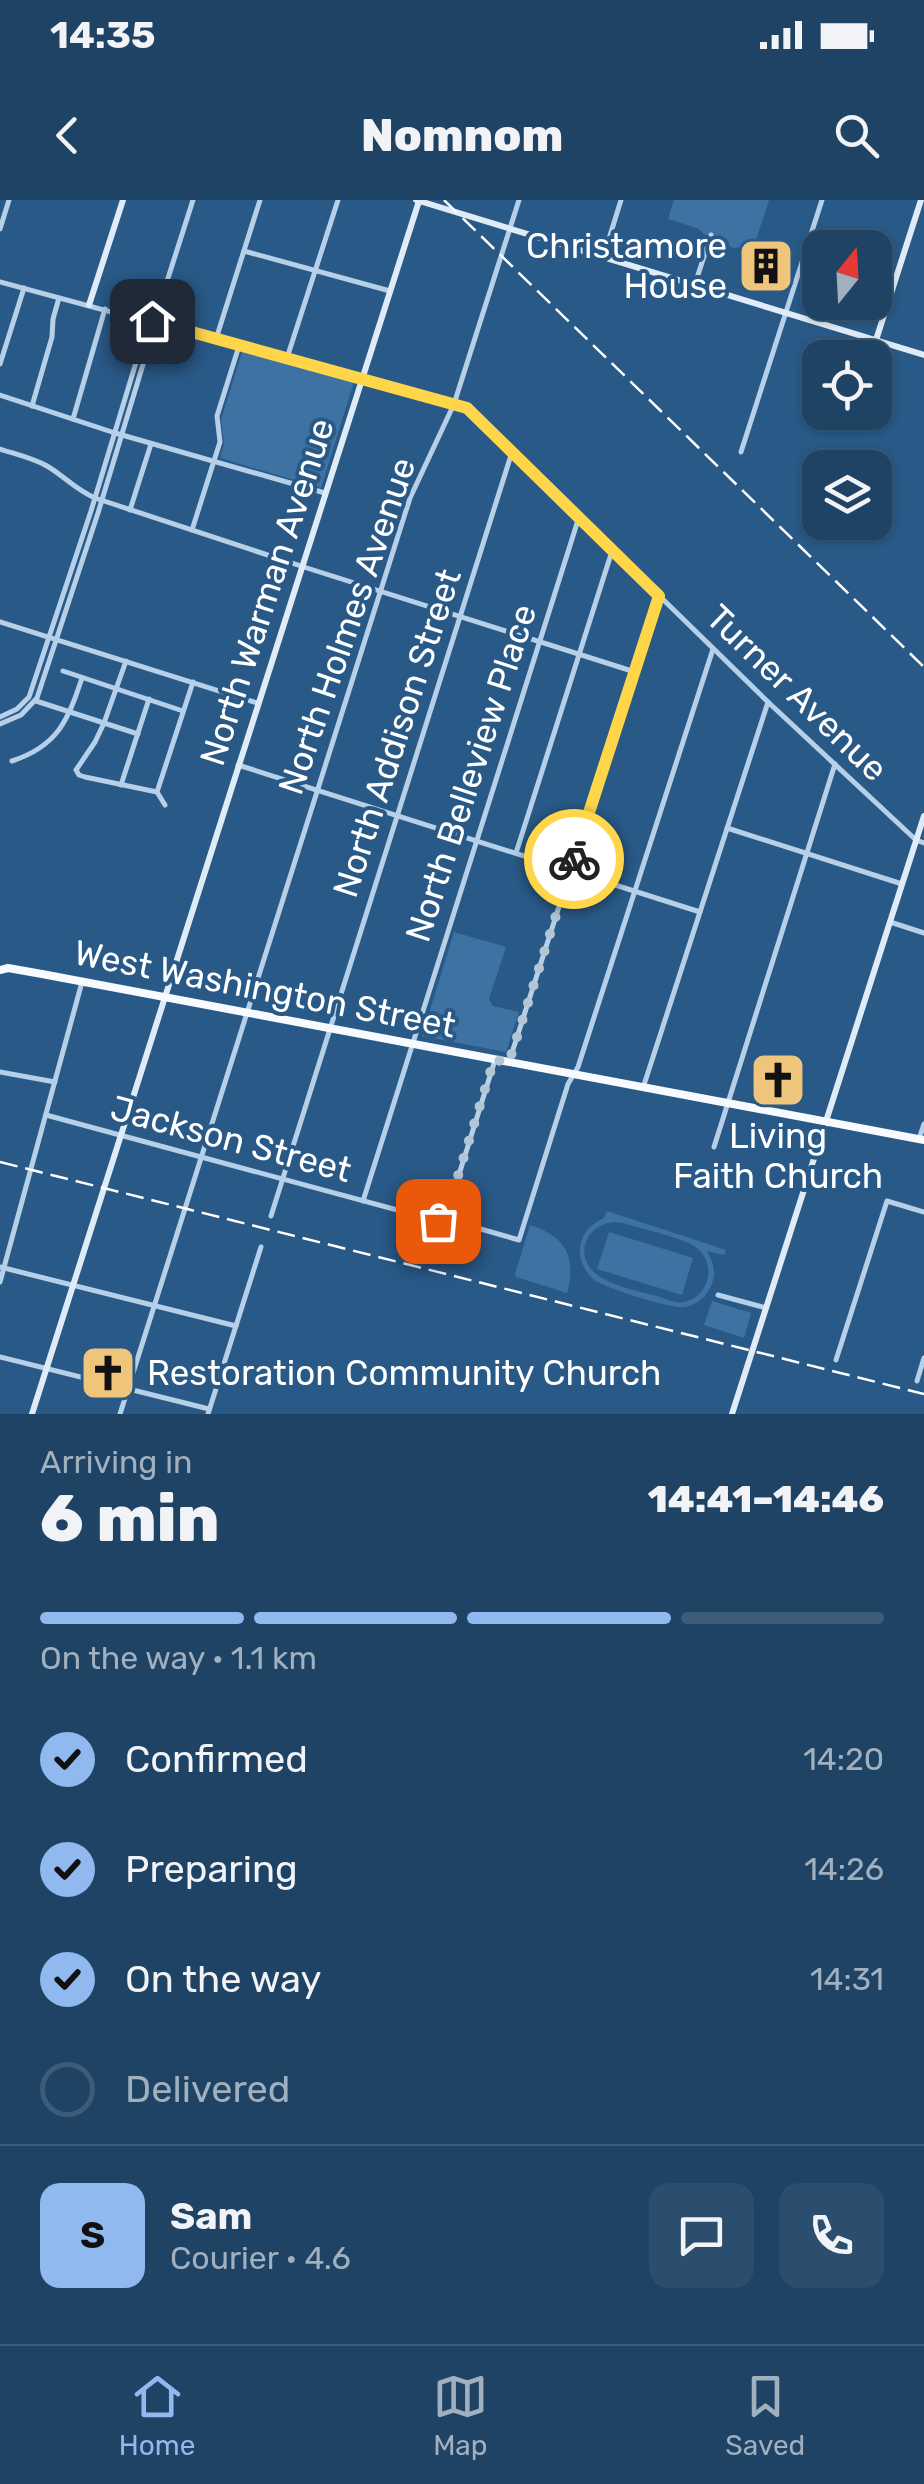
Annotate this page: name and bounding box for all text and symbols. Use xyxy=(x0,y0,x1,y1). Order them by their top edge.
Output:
text: 14:35 xyxy=(50,12,156,58)
icon: back xyxy=(40,108,95,163)
icon: search xyxy=(829,108,884,163)
text: Nomnom xyxy=(361,109,563,162)
place label: Christamore House xyxy=(526,225,727,307)
north arrow xyxy=(802,230,892,320)
map controls xyxy=(802,230,892,540)
building icon: Christamore House xyxy=(736,236,796,296)
pin xyxy=(110,279,195,364)
icon: home xyxy=(125,294,180,349)
button: locate xyxy=(802,340,892,430)
street label: North Warman Avenue xyxy=(191,413,343,771)
button: layers xyxy=(802,450,892,540)
street label: North Holmes Avenue xyxy=(270,452,424,800)
street label: North Addison Street xyxy=(324,564,470,902)
street label: Turner Avenue xyxy=(698,596,896,790)
street label: North Belleview Place xyxy=(397,599,545,947)
courier xyxy=(524,809,624,909)
icon: bike xyxy=(547,832,602,887)
street label: West Washington Street xyxy=(71,931,459,1047)
church icon: Living Faith Church xyxy=(748,1050,808,1110)
street label: Jackson Street xyxy=(106,1087,356,1191)
place label: Living Faith Church xyxy=(673,1115,883,1197)
pin xyxy=(396,1179,481,1264)
icon: bag xyxy=(411,1194,466,1249)
church icon: Restoration Community Church xyxy=(78,1343,138,1403)
place label: Restoration Community Church xyxy=(147,1352,661,1394)
text: Arriving in xyxy=(40,1443,192,1481)
text: 14:41–14:46 xyxy=(648,1476,884,1522)
text: 6 min xyxy=(40,1480,219,1557)
text: On the way · 1.1 km xyxy=(40,1639,317,1677)
icon: check xyxy=(40,1732,95,1787)
text: Confirmed xyxy=(125,1736,308,1782)
text: 14:20 xyxy=(803,1740,884,1778)
icon: check xyxy=(40,1842,95,1897)
text: Preparing xyxy=(125,1846,298,1892)
text: 14:26 xyxy=(804,1850,884,1888)
icon: check xyxy=(40,1952,95,2007)
text: On the way xyxy=(125,1956,321,2002)
text: 14:31 xyxy=(810,1960,884,1998)
text: Delivered xyxy=(125,2066,290,2112)
button: chat xyxy=(649,2183,754,2288)
button: phone xyxy=(779,2183,884,2288)
text: Sam xyxy=(170,2193,252,2239)
text: S xyxy=(80,2212,105,2258)
text: Courier · 4.6 xyxy=(170,2239,351,2277)
tab: Home xyxy=(119,2369,195,2462)
tab: Map xyxy=(433,2369,488,2462)
tab: Saved xyxy=(725,2369,805,2462)

